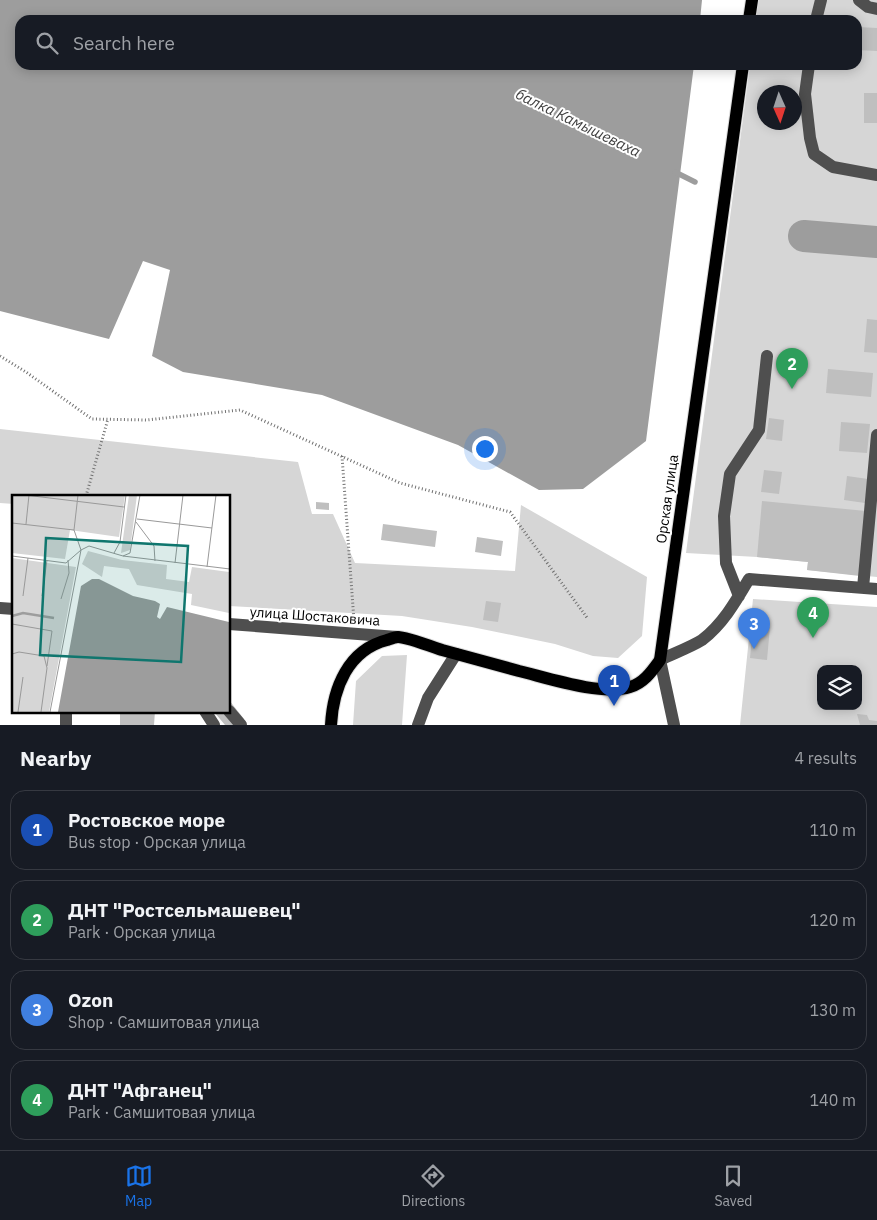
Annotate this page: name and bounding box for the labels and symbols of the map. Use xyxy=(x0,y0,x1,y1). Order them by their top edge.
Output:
water label: балка Камышеваха xyxy=(513,84,644,161)
north arrow xyxy=(757,85,802,130)
pin: 2 xyxy=(776,348,808,389)
your location xyxy=(472,436,498,462)
street label: Орская улица xyxy=(652,453,682,545)
inset map xyxy=(12,495,230,712)
pin: 4 xyxy=(797,597,829,638)
street label: улица Шостаковича xyxy=(249,602,381,630)
pin: 3 xyxy=(738,608,770,649)
pin: 1 xyxy=(598,665,630,706)

